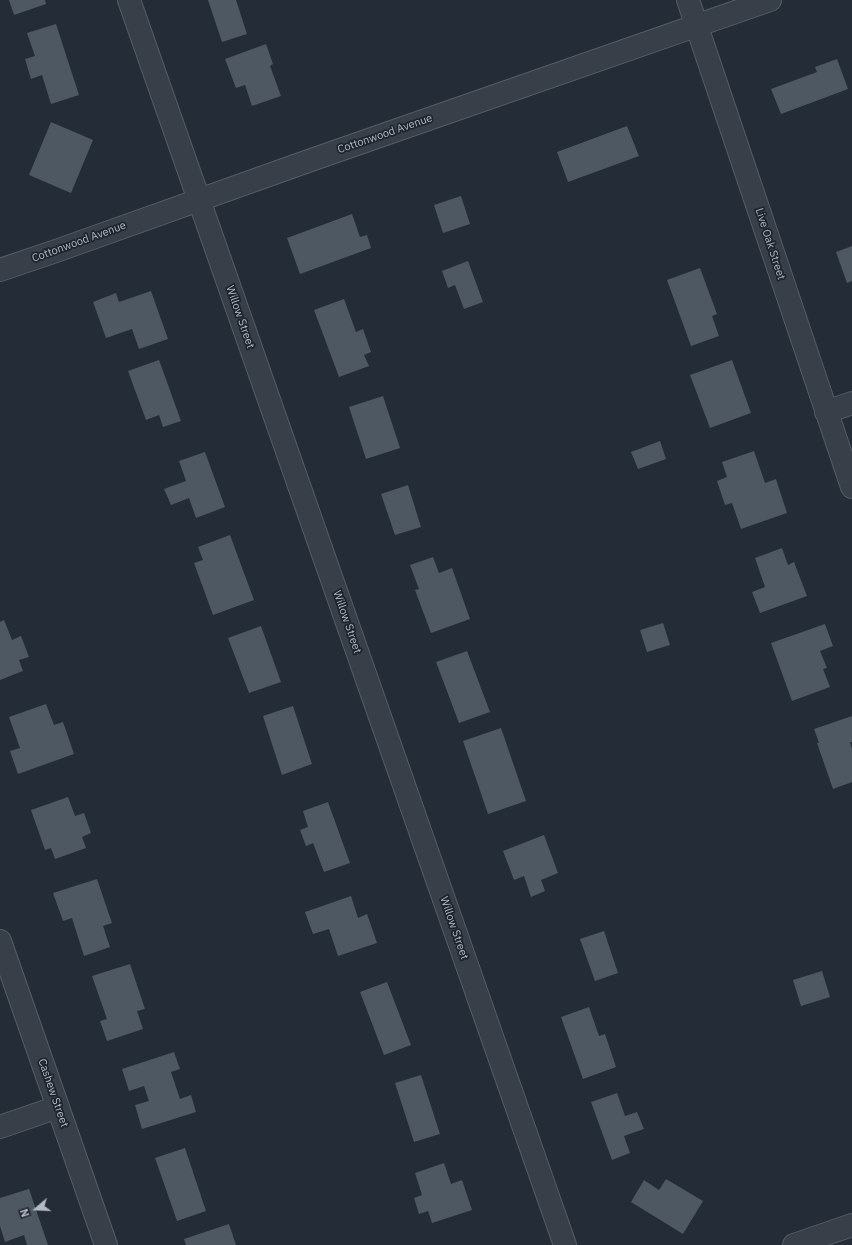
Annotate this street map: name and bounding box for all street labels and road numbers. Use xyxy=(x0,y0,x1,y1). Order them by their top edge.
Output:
street label: Cottonwood Avenue xyxy=(336,112,434,156)
street label: Live Oak Street xyxy=(752,207,788,281)
street label: Cottonwood Avenue xyxy=(30,219,128,265)
street label: Willow Street xyxy=(223,284,257,350)
street label: Willow Street xyxy=(330,589,364,655)
street label: Willow Street xyxy=(437,895,471,961)
street label: Cashew Street xyxy=(35,1057,71,1129)

